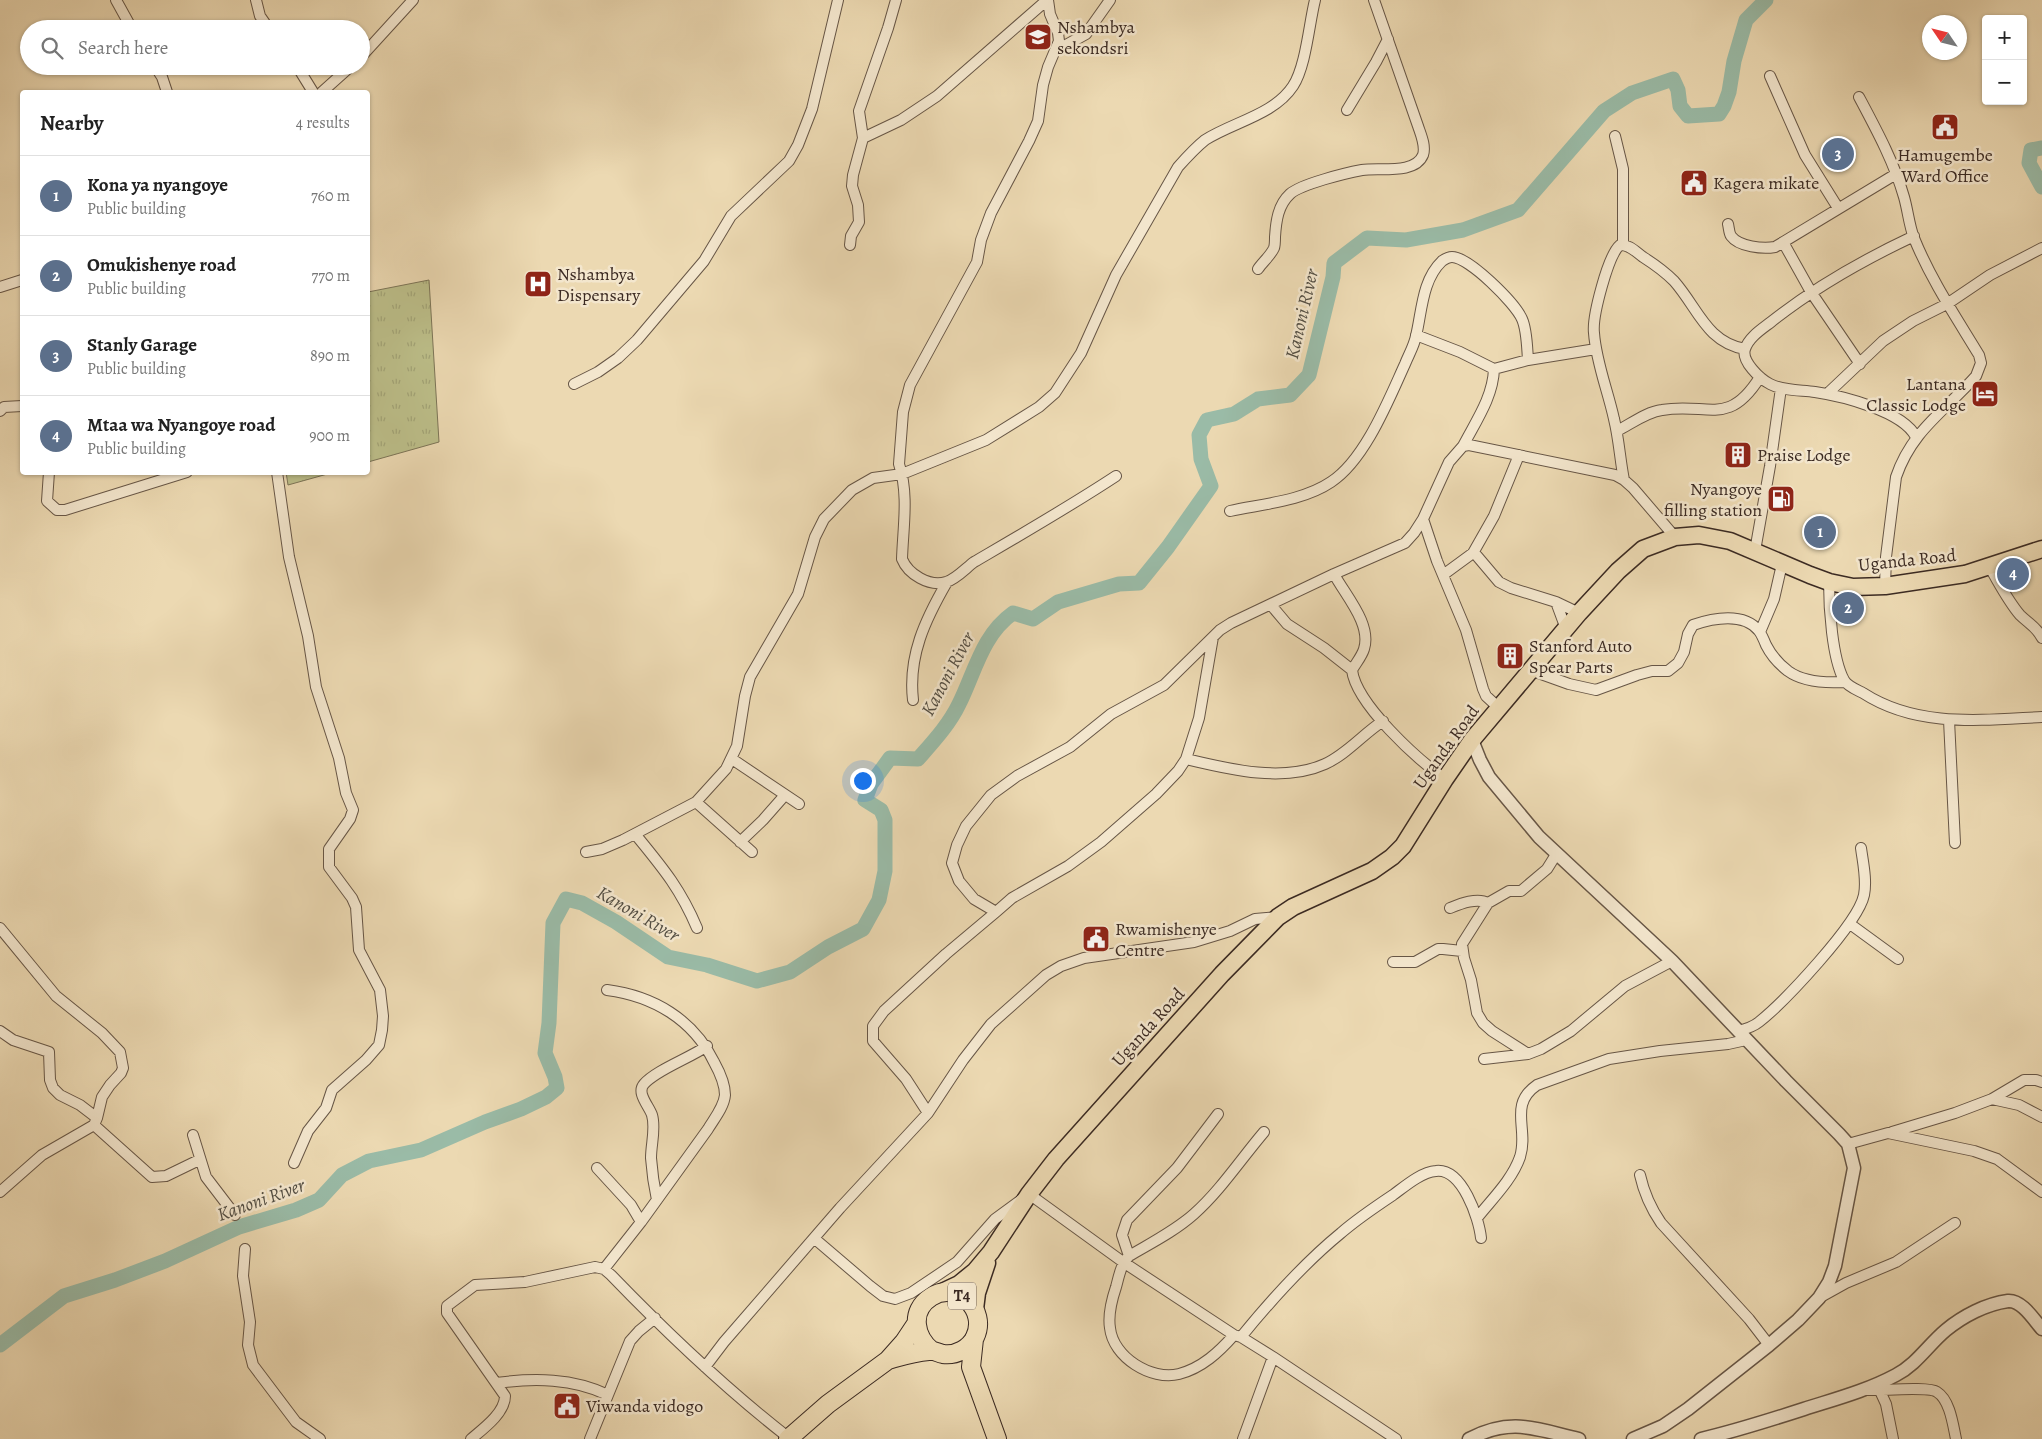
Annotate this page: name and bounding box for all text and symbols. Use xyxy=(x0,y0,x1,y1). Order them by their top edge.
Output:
place label: Nshambya sekondsri xyxy=(1057,15,1135,60)
north arrow xyxy=(1922,15,1967,60)
map controls xyxy=(1982,15,2027,105)
button: + xyxy=(1982,15,2027,60)
search box xyxy=(20,20,370,75)
school or university icon: Nshambya sekondsri xyxy=(1023,22,1053,52)
icon: search xyxy=(38,34,66,62)
text: Search here xyxy=(78,35,168,61)
button: − xyxy=(1982,60,2027,105)
text: Nearby xyxy=(40,109,103,137)
text: 4 results xyxy=(296,112,350,134)
public building icon: Hamugembe Ward Office xyxy=(1930,112,1960,142)
pin: 3 xyxy=(1822,135,1854,173)
place label: Hamugembe Ward Office xyxy=(1897,143,1993,188)
public building icon: Kagera mikate xyxy=(1679,168,1709,198)
place label: Kagera mikate xyxy=(1713,171,1819,195)
text: Kona ya nyangoye xyxy=(87,172,228,198)
text: 1 xyxy=(53,185,59,207)
text: 760 m xyxy=(311,185,350,207)
text: Public building xyxy=(87,198,186,220)
text: Omukishenye road xyxy=(87,252,236,278)
place label: Nshambya Dispensary xyxy=(557,262,641,307)
text: 2 xyxy=(52,265,60,287)
text: 770 m xyxy=(312,265,350,287)
water label: Kanoni River xyxy=(1279,265,1325,361)
hospital icon: Nshambya Dispensary xyxy=(523,269,553,299)
text: Public building xyxy=(87,278,186,300)
text: Stanly Garage xyxy=(87,332,197,358)
text: 3 xyxy=(53,345,59,367)
text: 890 m xyxy=(310,345,350,367)
text: Public building xyxy=(87,358,186,380)
place label: Lantana Classic Lodge xyxy=(1866,372,1967,417)
hotel icon: Lantana Classic Lodge xyxy=(1970,379,2000,409)
text: Mtaa wa Nyangoye road xyxy=(87,412,276,438)
text: 4 xyxy=(52,425,60,447)
text: 900 m xyxy=(309,425,350,447)
text: Public building xyxy=(87,438,186,460)
building icon: Praise Lodge xyxy=(1723,440,1753,470)
place label: Praise Lodge xyxy=(1757,443,1851,467)
place label: Nyangoye filling station xyxy=(1664,477,1762,522)
fuel station icon: Nyangoye filling station xyxy=(1766,484,1796,514)
pin: 1 xyxy=(1804,513,1836,551)
street label: Uganda Road xyxy=(1857,543,1958,577)
pin: 4 xyxy=(1997,555,2029,593)
pin: 2 xyxy=(1832,589,1864,627)
water label: Kanoni River xyxy=(915,626,982,720)
place label: Stanford Auto Spear Parts xyxy=(1529,634,1632,679)
building icon: Stanford Auto Spear Parts xyxy=(1495,641,1525,671)
street label: Uganda Road xyxy=(1407,700,1485,794)
your location xyxy=(850,768,876,794)
water label: Kanoni River xyxy=(592,880,685,949)
place label: Rwamishenye Centre xyxy=(1115,917,1217,962)
public building icon: Rwamishenye Centre xyxy=(1081,924,1111,954)
street label: Uganda Road xyxy=(1106,982,1190,1072)
water label: Kanoni River xyxy=(214,1172,310,1228)
road number: T4 xyxy=(948,1282,976,1310)
public building icon: Viwanda vidogo xyxy=(552,1391,582,1421)
place label: Viwanda vidogo xyxy=(585,1394,703,1418)

